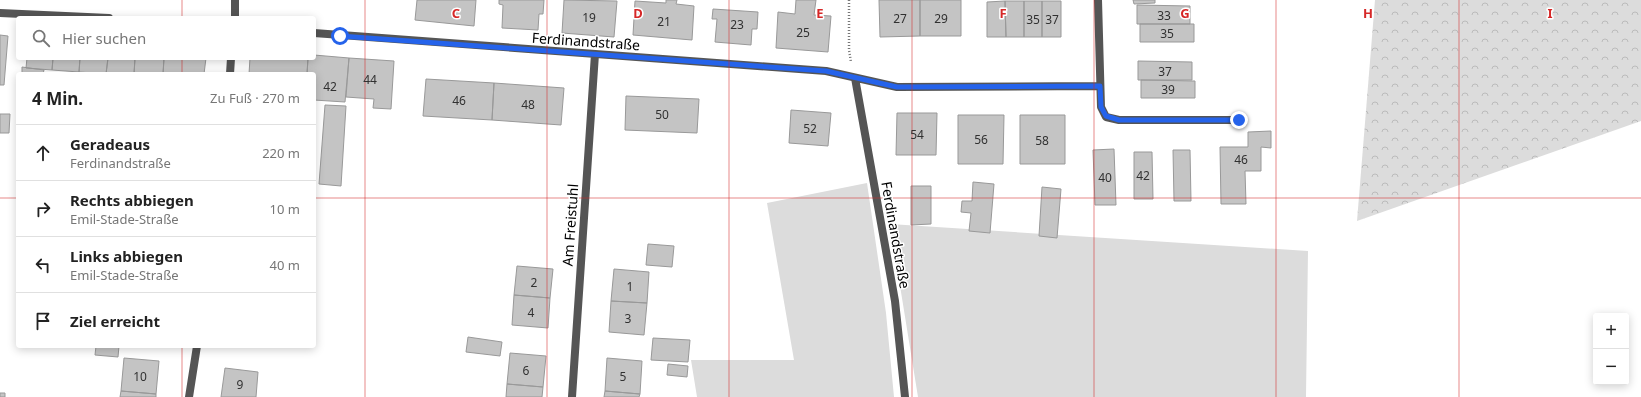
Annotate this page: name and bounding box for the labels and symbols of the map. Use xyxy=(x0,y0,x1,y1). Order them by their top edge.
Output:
text: C xyxy=(452,4,460,22)
text: D xyxy=(633,4,643,22)
text: E xyxy=(816,4,824,22)
text: F xyxy=(999,4,1007,22)
text: G xyxy=(1180,4,1190,22)
text: H xyxy=(1363,4,1373,22)
text: I xyxy=(1547,4,1553,22)
house number: 33 xyxy=(1157,7,1171,24)
house number: 19 xyxy=(582,9,596,26)
house number: 27 xyxy=(893,10,907,27)
house number: 29 xyxy=(934,10,948,27)
house number: 35 xyxy=(1026,11,1040,28)
house number: 37 xyxy=(1045,11,1059,28)
house number: 21 xyxy=(657,13,671,30)
house number: 23 xyxy=(730,16,744,33)
house number: 25 xyxy=(796,24,810,41)
house number: 35 xyxy=(1160,25,1174,42)
route start xyxy=(331,27,349,45)
street label: Ferdinandstraße xyxy=(531,28,641,54)
house number: 37 xyxy=(1158,63,1172,80)
house number: 44 xyxy=(363,71,377,88)
house number: 42 xyxy=(323,78,337,95)
house number: 39 xyxy=(1161,81,1175,98)
house number: 46 xyxy=(452,92,466,109)
house number: 48 xyxy=(521,96,535,113)
house number: 50 xyxy=(655,106,669,123)
route end xyxy=(1230,111,1248,129)
house number: 52 xyxy=(803,120,817,137)
house number: 54 xyxy=(910,126,924,143)
house number: 56 xyxy=(974,131,988,148)
house number: 58 xyxy=(1035,132,1049,149)
house number: 46 xyxy=(1234,151,1248,168)
house number: 42 xyxy=(1136,167,1150,184)
house number: 40 xyxy=(1098,169,1112,186)
street label: Ferdinandstraße xyxy=(877,180,915,290)
street label: Am Freistuhl xyxy=(558,183,582,267)
house number: 2 xyxy=(531,274,538,291)
house number: 1 xyxy=(627,278,633,295)
house number: 4 xyxy=(528,304,535,321)
house number: 3 xyxy=(625,310,632,327)
house number: 6 xyxy=(523,362,530,379)
house number: 10 xyxy=(133,368,147,385)
house number: 5 xyxy=(620,368,627,385)
house number: 9 xyxy=(237,376,244,393)

